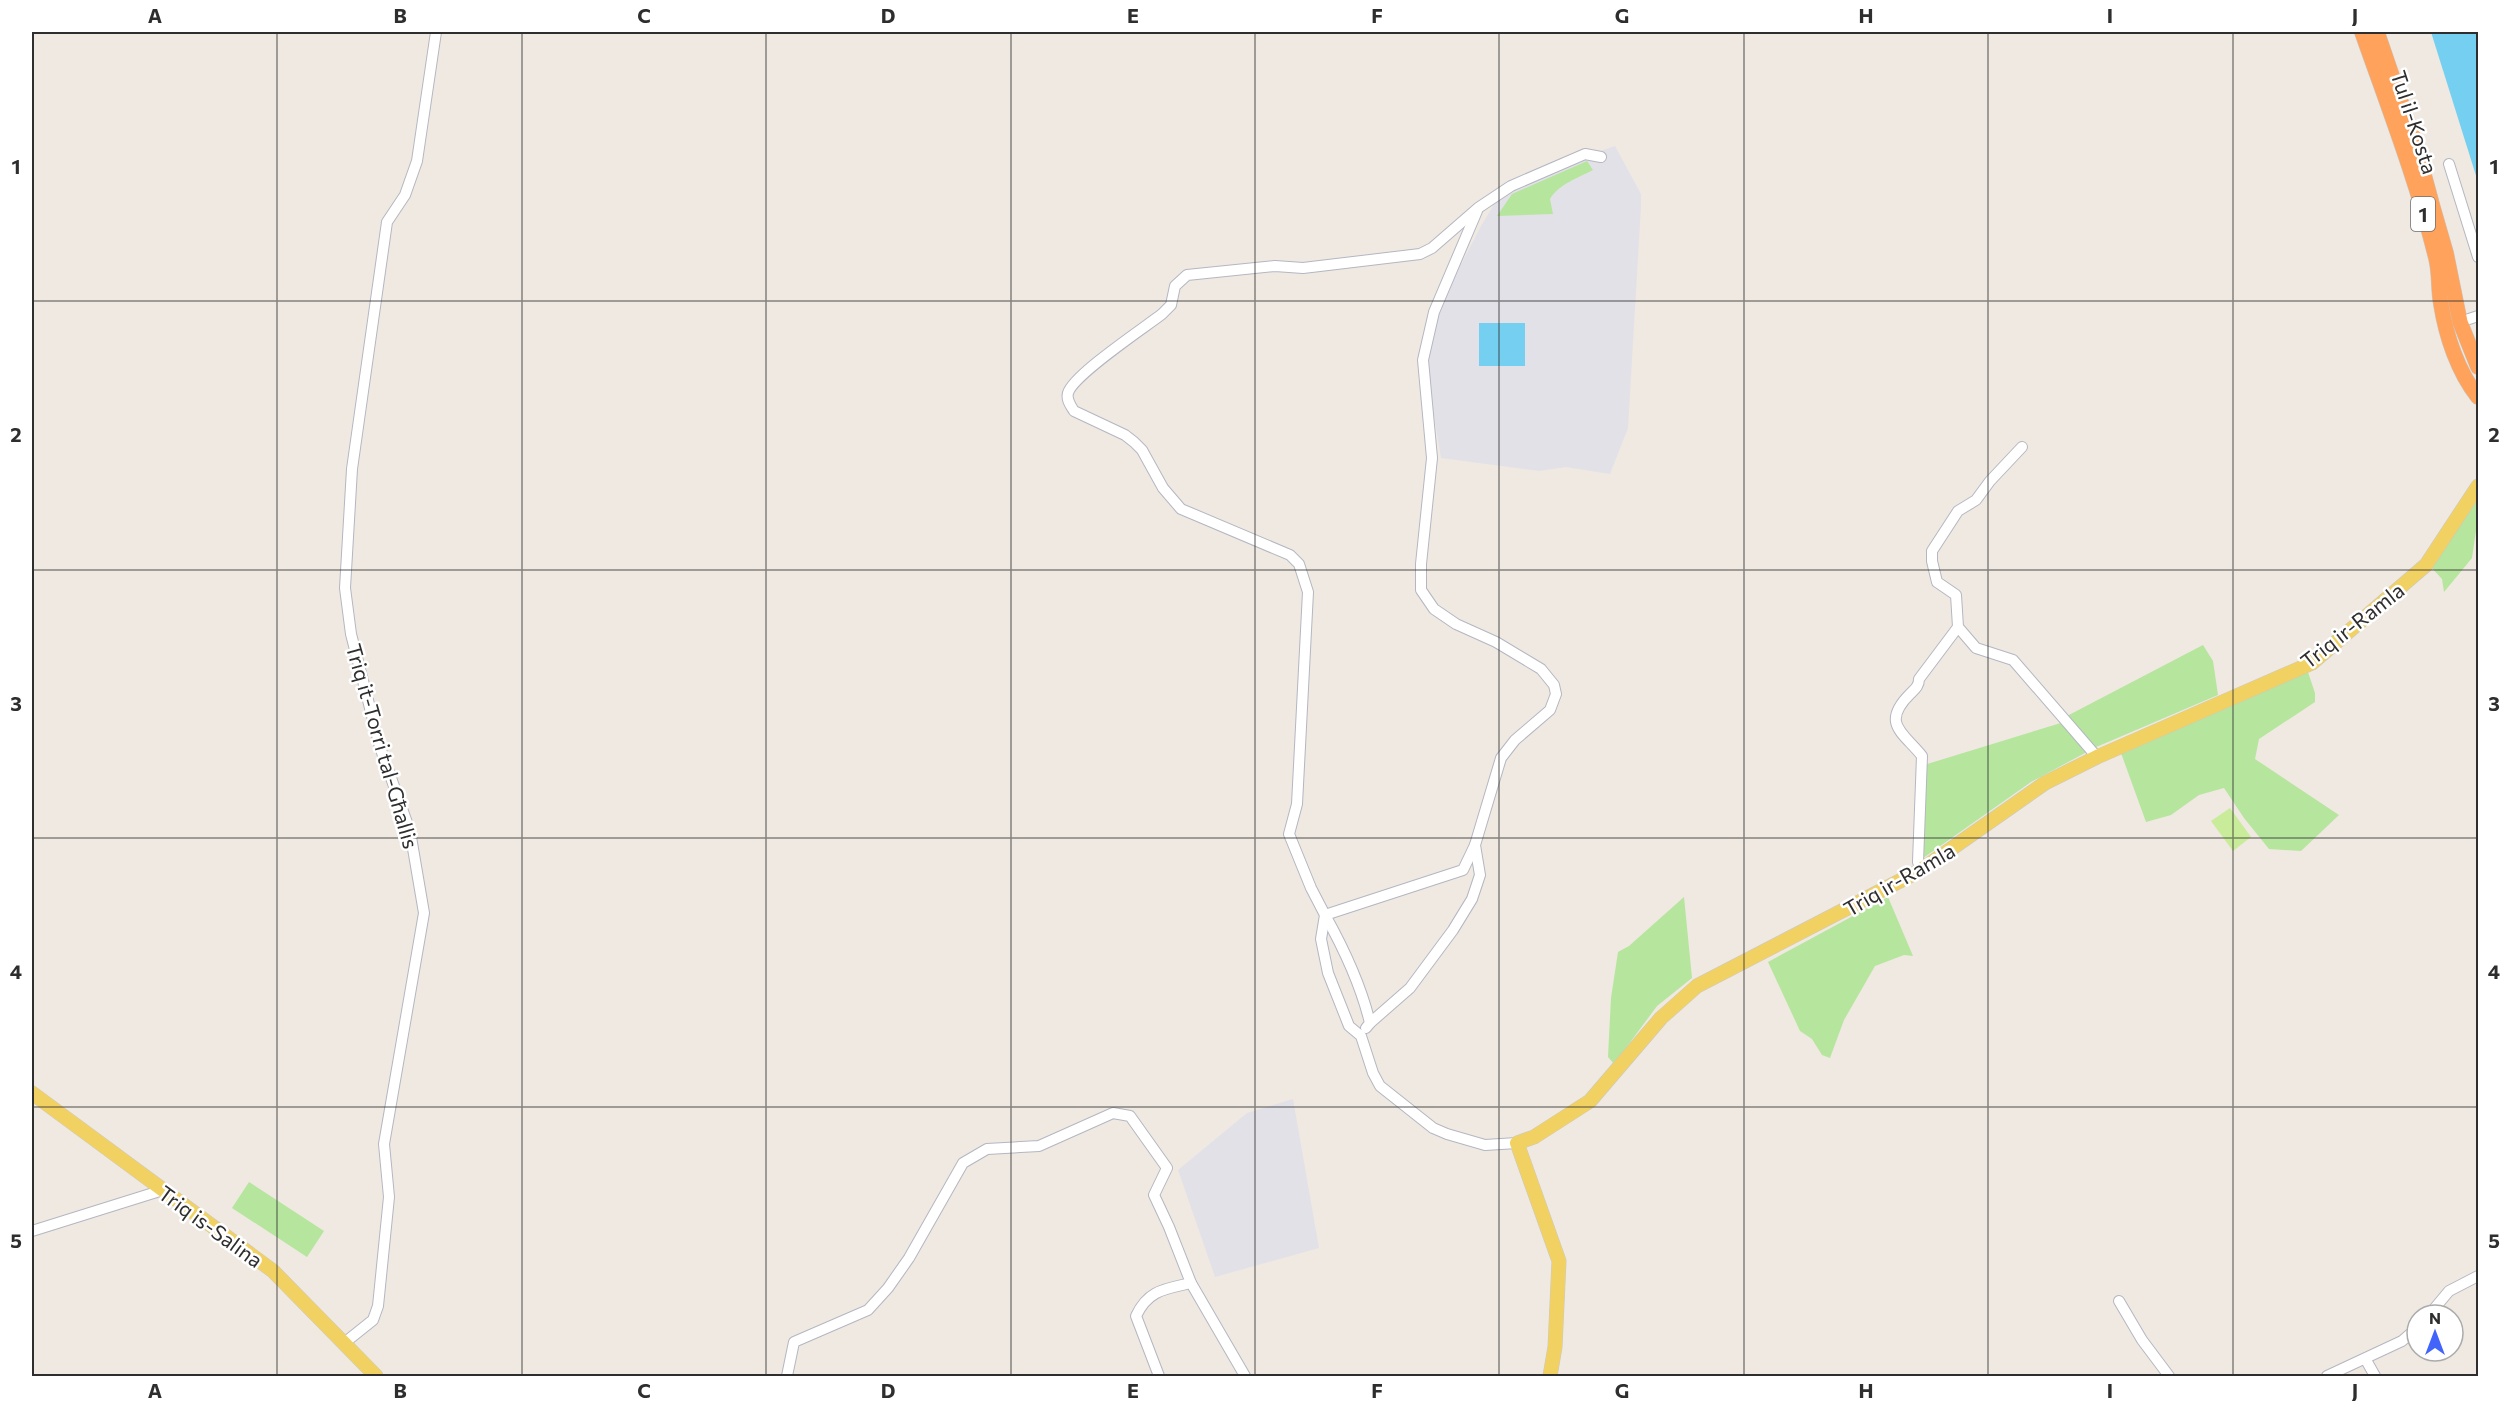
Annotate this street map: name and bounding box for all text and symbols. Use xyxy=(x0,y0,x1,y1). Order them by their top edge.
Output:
text: A xyxy=(148,3,162,27)
text: B xyxy=(393,3,407,27)
text: C xyxy=(637,3,651,27)
text: D xyxy=(881,3,895,27)
text: E xyxy=(1127,3,1139,27)
text: F xyxy=(1371,3,1383,27)
text: G xyxy=(1615,3,1629,27)
text: H xyxy=(1859,3,1874,27)
text: I xyxy=(2107,3,2113,27)
text: J xyxy=(2352,3,2358,27)
street label: Tul il-Kosta xyxy=(2387,67,2443,177)
text: 1 xyxy=(11,154,21,178)
text: 1 xyxy=(2489,154,2499,178)
road number: 1 xyxy=(2411,197,2435,231)
text: 2 xyxy=(10,422,22,446)
text: 2 xyxy=(2488,422,2500,446)
street label: Triq ir-Ramla xyxy=(2295,577,2409,673)
street label: Triq it-Torri tal-Għallis xyxy=(342,641,424,851)
text: 3 xyxy=(10,691,22,715)
text: 3 xyxy=(2488,691,2500,715)
street label: Triq ir-Ramla xyxy=(1839,837,1959,921)
text: 4 xyxy=(10,959,22,983)
text: 4 xyxy=(2488,959,2500,983)
street label: Triq is-Salina xyxy=(154,1180,268,1272)
text: 5 xyxy=(10,1228,22,1252)
text: 5 xyxy=(2488,1228,2500,1252)
north arrow xyxy=(2405,1303,2465,1363)
text: N xyxy=(2429,1308,2441,1327)
text: A xyxy=(148,1378,162,1402)
text: B xyxy=(393,1378,407,1402)
text: C xyxy=(637,1378,651,1402)
text: D xyxy=(881,1378,895,1402)
text: E xyxy=(1127,1378,1139,1402)
text: F xyxy=(1371,1378,1383,1402)
text: G xyxy=(1615,1378,1629,1402)
text: H xyxy=(1859,1378,1874,1402)
text: I xyxy=(2107,1378,2113,1402)
text: J xyxy=(2352,1378,2358,1402)

